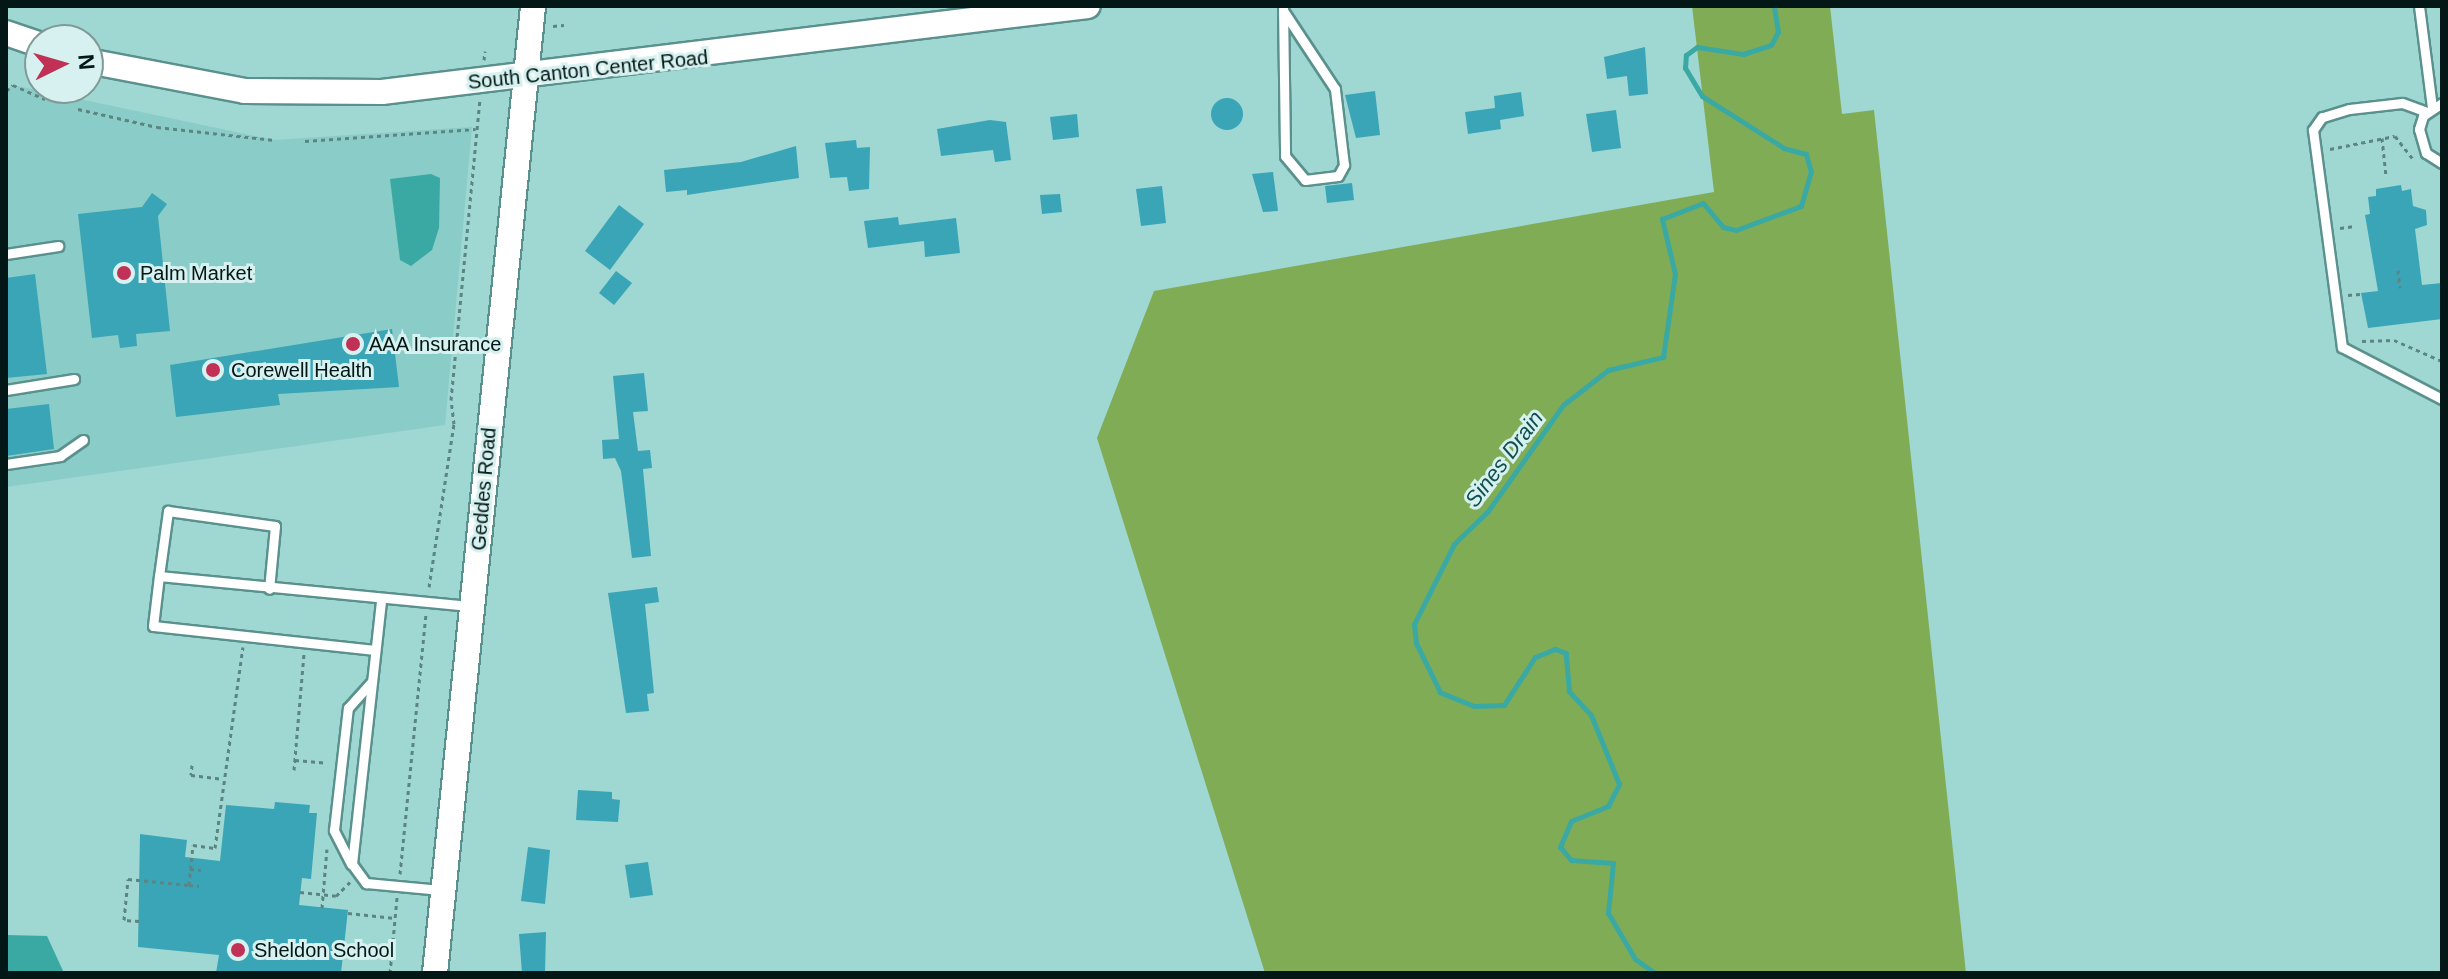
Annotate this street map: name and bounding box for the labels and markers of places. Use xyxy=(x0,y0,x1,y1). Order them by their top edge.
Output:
place label: Palm Market xyxy=(140,261,252,285)
marker: Palm Market xyxy=(115,264,133,282)
place label: AAA Insurance xyxy=(369,332,502,356)
marker: AAA Insurance xyxy=(344,335,362,353)
place label: Corewell Health xyxy=(231,358,372,382)
marker: Corewell Health xyxy=(202,359,224,381)
place label: Sheldon School xyxy=(254,938,394,962)
marker: Sheldon School xyxy=(229,941,247,959)

